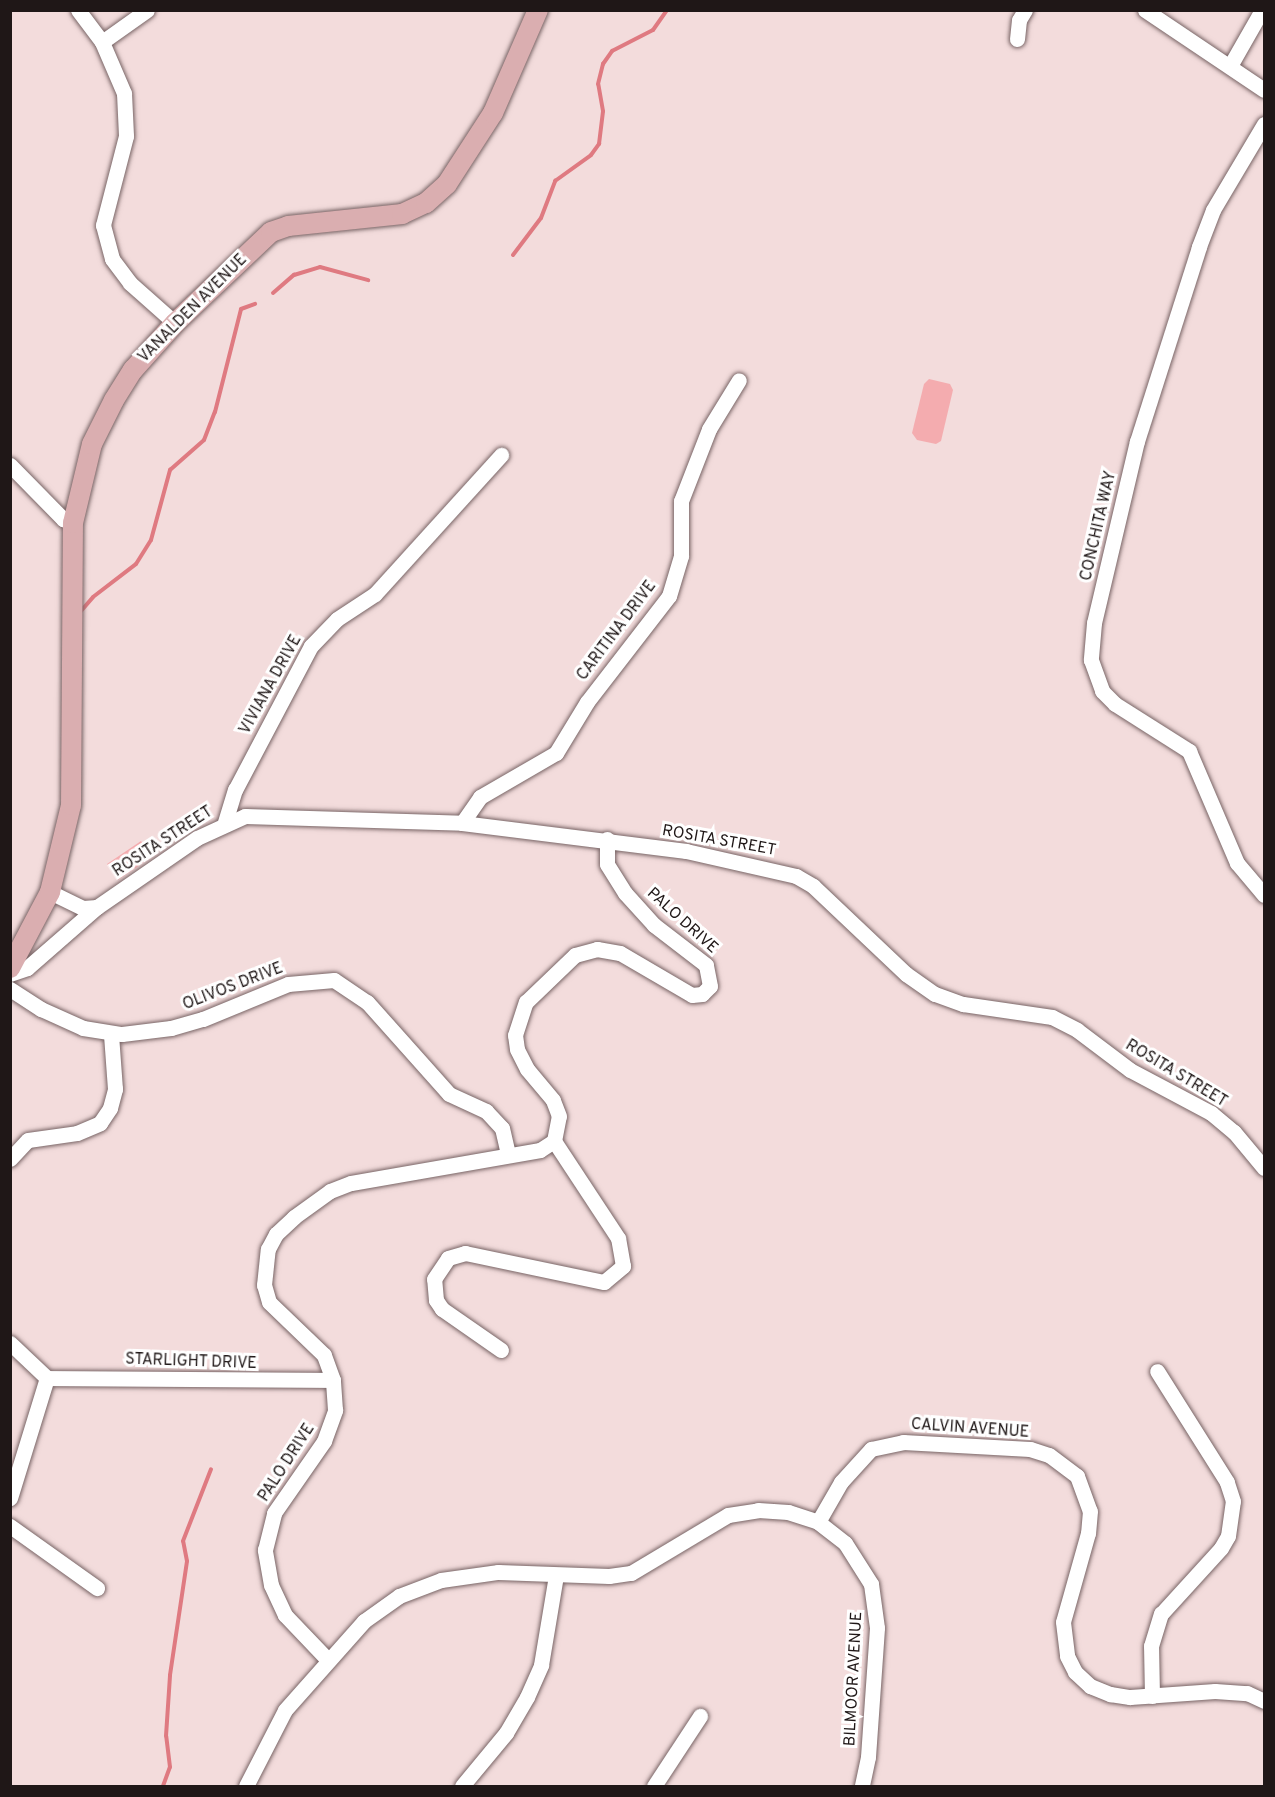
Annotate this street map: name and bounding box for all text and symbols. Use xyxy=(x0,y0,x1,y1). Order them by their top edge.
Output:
street label: VANALDEN AVENUE xyxy=(134,250,252,368)
street label: CONCHITA WAY xyxy=(1077,469,1121,583)
street label: CARITINA DRIVE xyxy=(573,577,661,685)
street label: VIVIANA DRIVE xyxy=(236,632,306,738)
street label: ROSITA STREET xyxy=(109,802,217,882)
street label: ROSITA STREET xyxy=(660,821,778,861)
street label: PALO DRIVE xyxy=(643,884,721,958)
street label: OLIVOS DRIVE xyxy=(180,959,286,1015)
street label: ROSITA STREET xyxy=(1121,1036,1231,1112)
street label: STARLIGHT DRIVE xyxy=(125,1350,257,1374)
street label: CALVIN AVENUE xyxy=(910,1415,1030,1443)
street label: PALO DRIVE xyxy=(255,1420,319,1506)
street label: BILMOOR AVENUE xyxy=(841,1611,867,1747)

